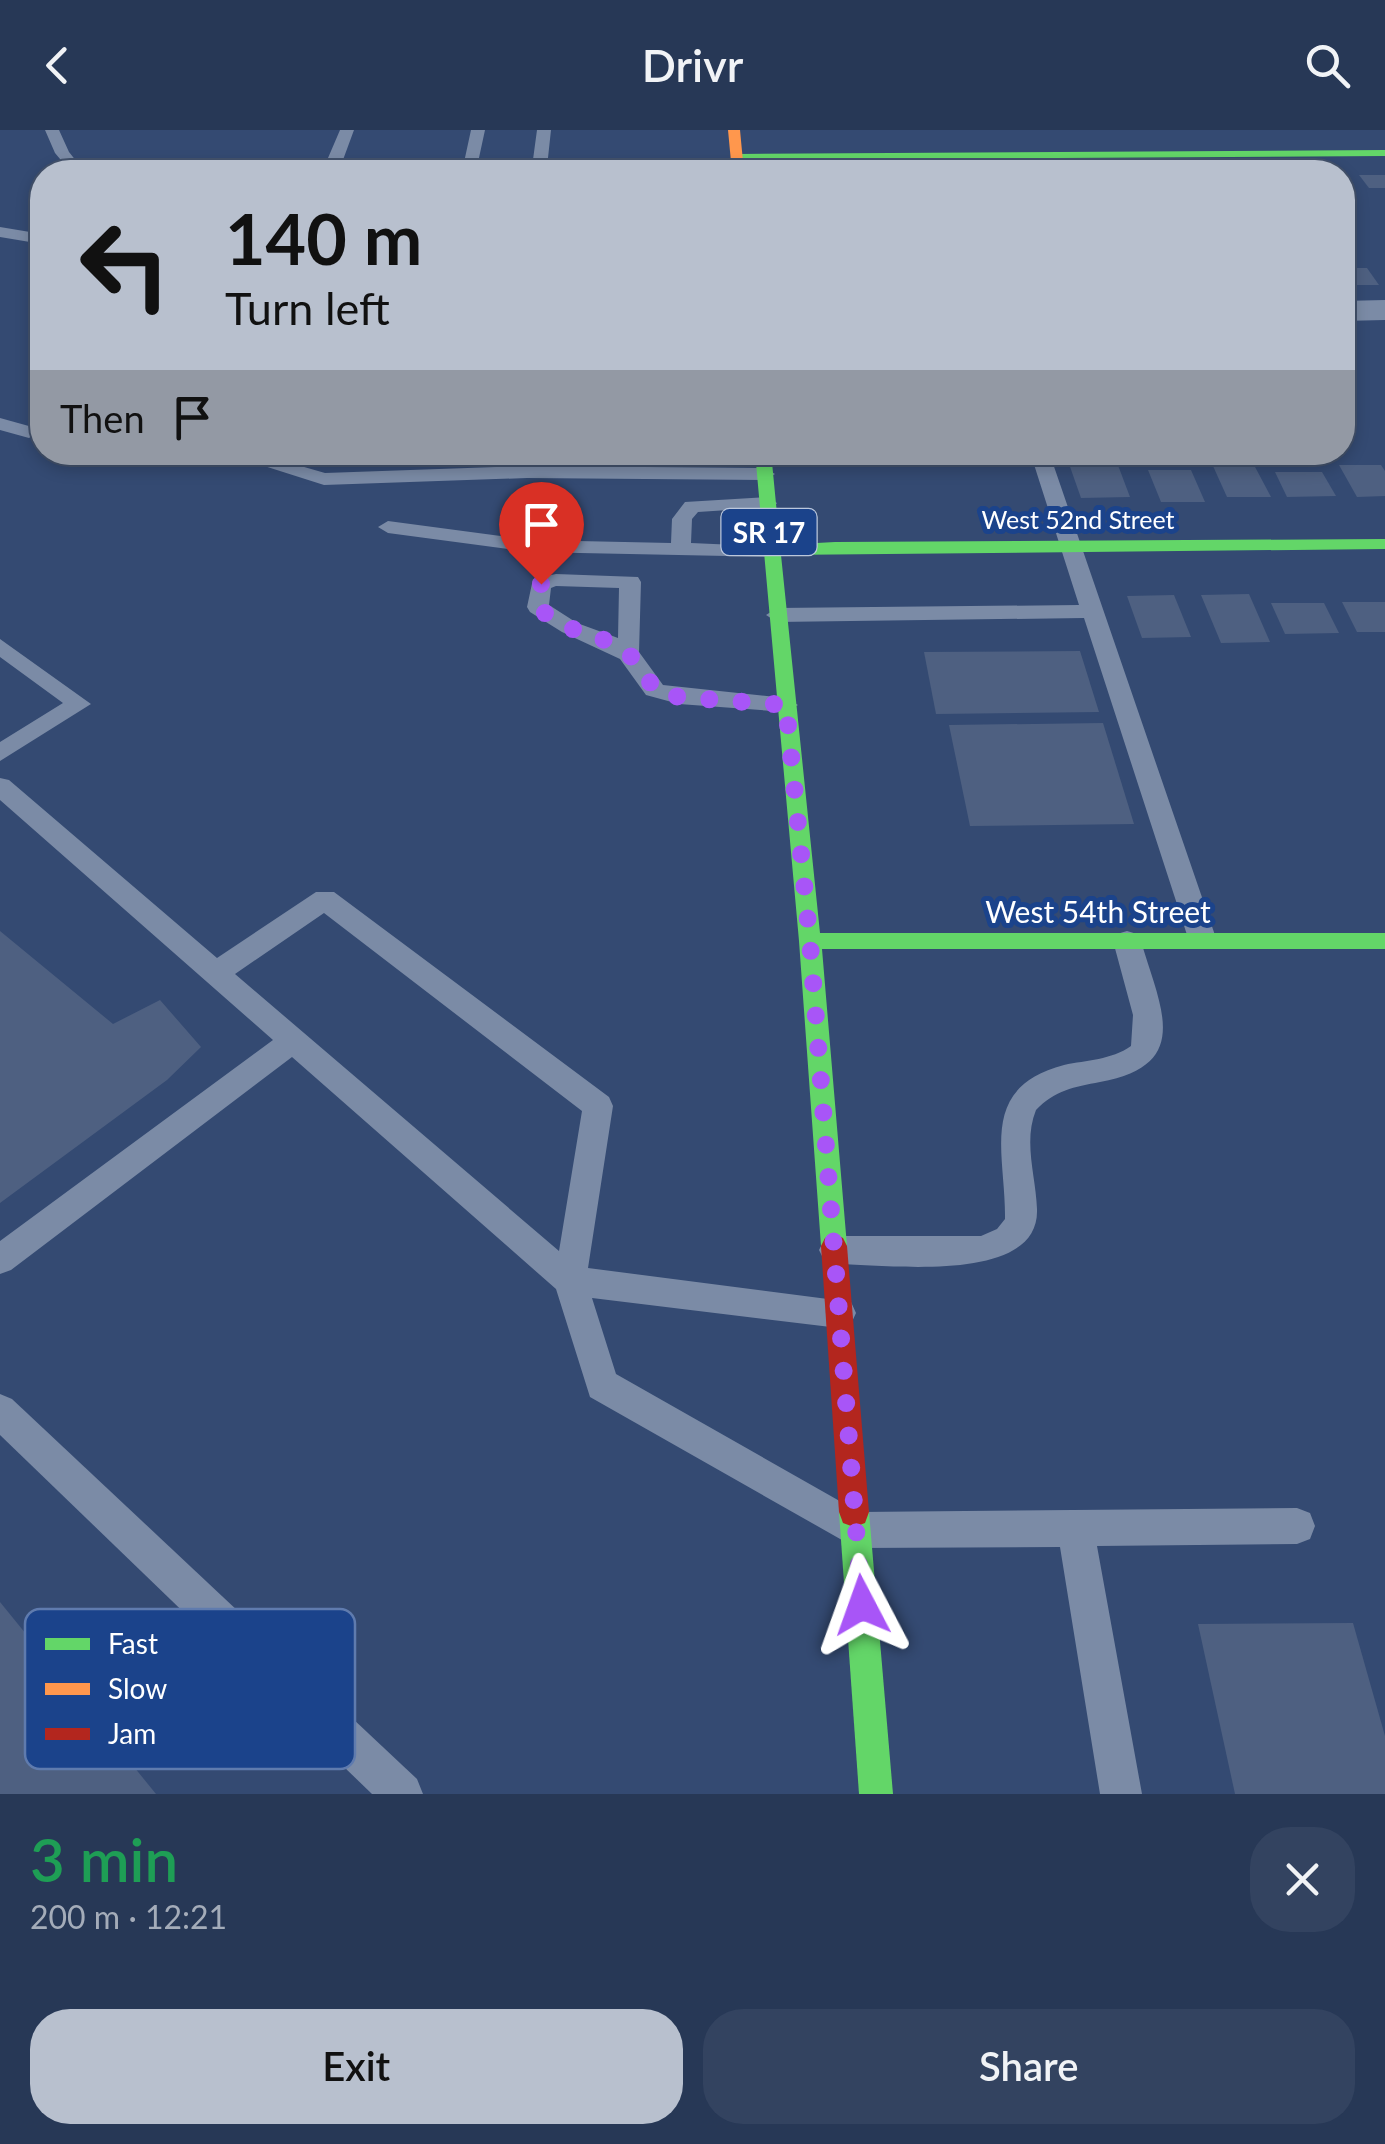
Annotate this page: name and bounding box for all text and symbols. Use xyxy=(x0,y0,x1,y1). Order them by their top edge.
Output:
icon: back xyxy=(30,38,85,93)
text: Drivr xyxy=(642,38,743,92)
icon: search xyxy=(1300,38,1355,93)
text: 140 m xyxy=(225,196,422,280)
icon: left xyxy=(60,200,190,330)
text: Turn left xyxy=(225,281,390,335)
icon: arrive xyxy=(165,390,220,445)
text: Then xyxy=(60,395,145,441)
pin xyxy=(499,482,584,585)
icon: arrive xyxy=(514,497,569,552)
street label: West 52nd Street xyxy=(981,504,1175,534)
road number: SR 17 xyxy=(722,509,816,555)
street label: West 54th Street xyxy=(985,893,1211,929)
position arrow xyxy=(810,1553,914,1657)
legend xyxy=(25,1609,355,1769)
text: Fast xyxy=(108,1626,158,1660)
text: Slow xyxy=(108,1671,167,1705)
text: Jam xyxy=(108,1716,156,1750)
text: 3 min xyxy=(30,1823,178,1895)
button: close xyxy=(1250,1827,1355,1932)
text: 200 m · 12:21 xyxy=(30,1897,227,1936)
button: Exit xyxy=(30,2009,683,2124)
button: Share xyxy=(703,2009,1355,2124)

